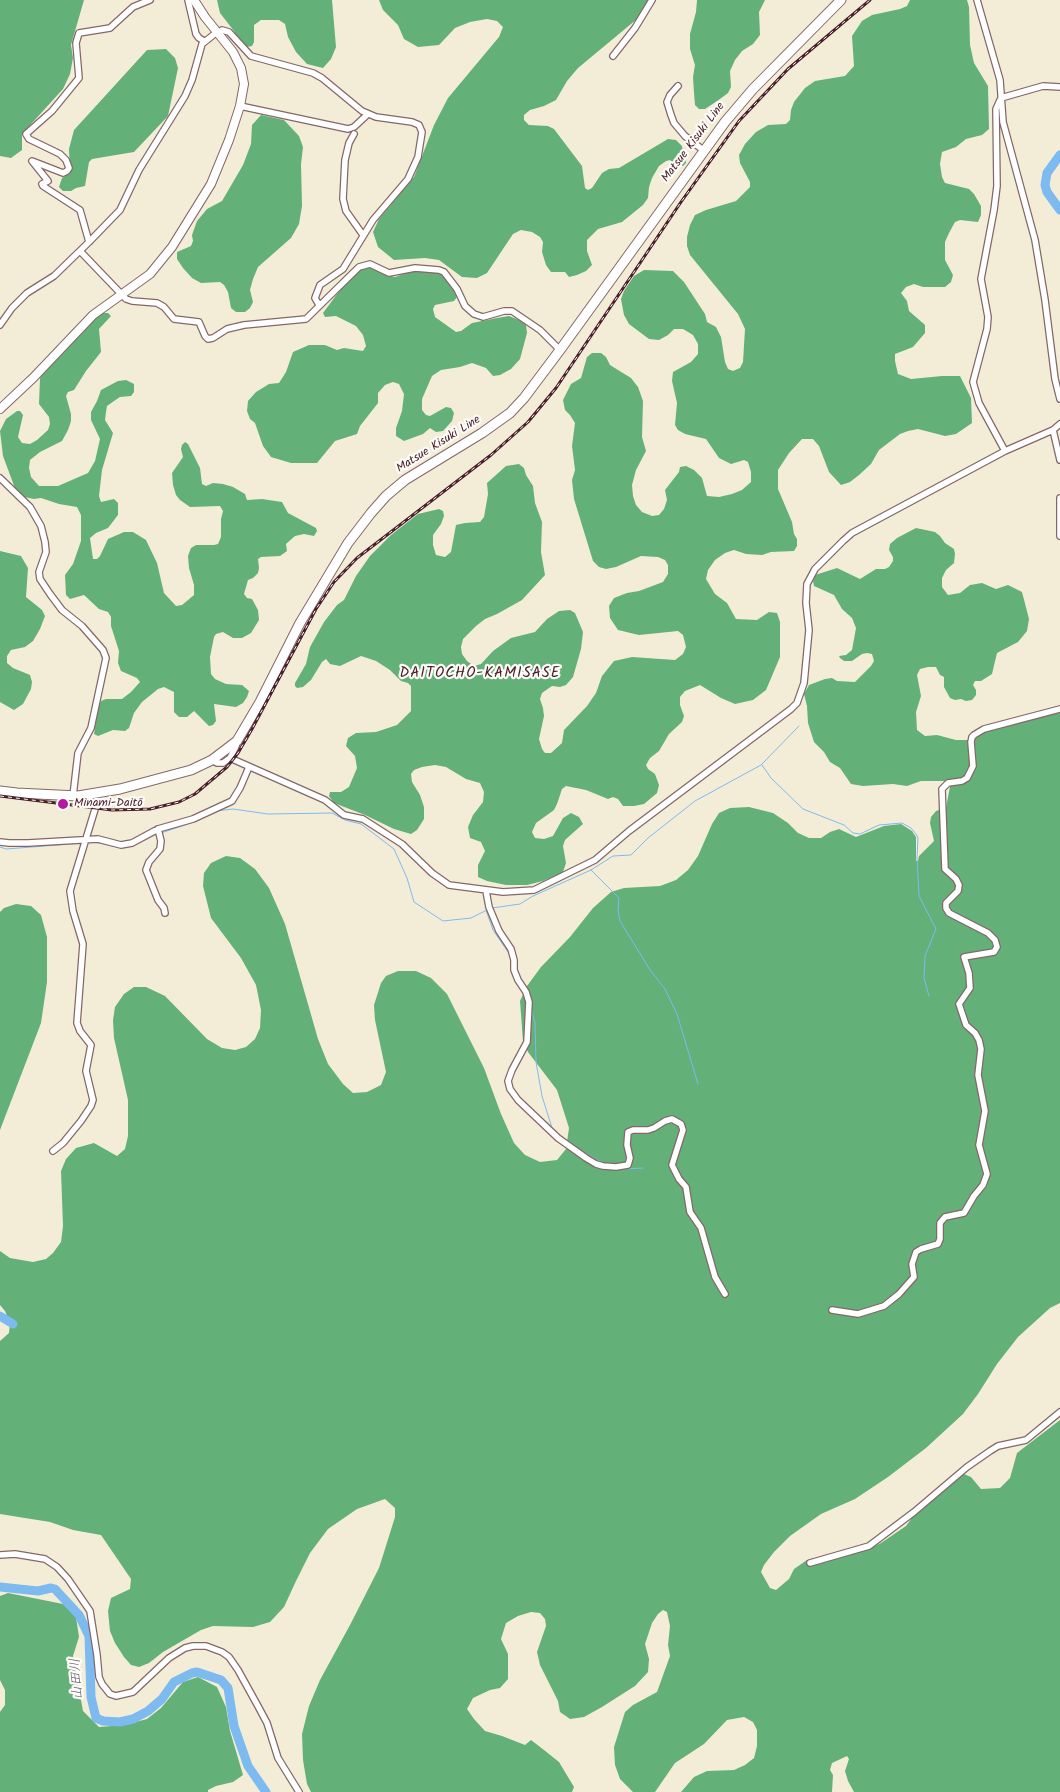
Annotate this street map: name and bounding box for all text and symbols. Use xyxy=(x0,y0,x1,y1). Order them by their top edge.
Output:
street label: Matsue Kisuki Line xyxy=(659,100,729,186)
street label: Matsue Kisuki Line xyxy=(394,413,484,477)
district label: DAITOCHO-KAMISASE xyxy=(397,665,563,683)
marker: Minami-Daitō xyxy=(56,797,70,811)
place label: Minami-Daitō xyxy=(74,797,143,811)
water label: 山田川 xyxy=(68,1657,88,1701)

